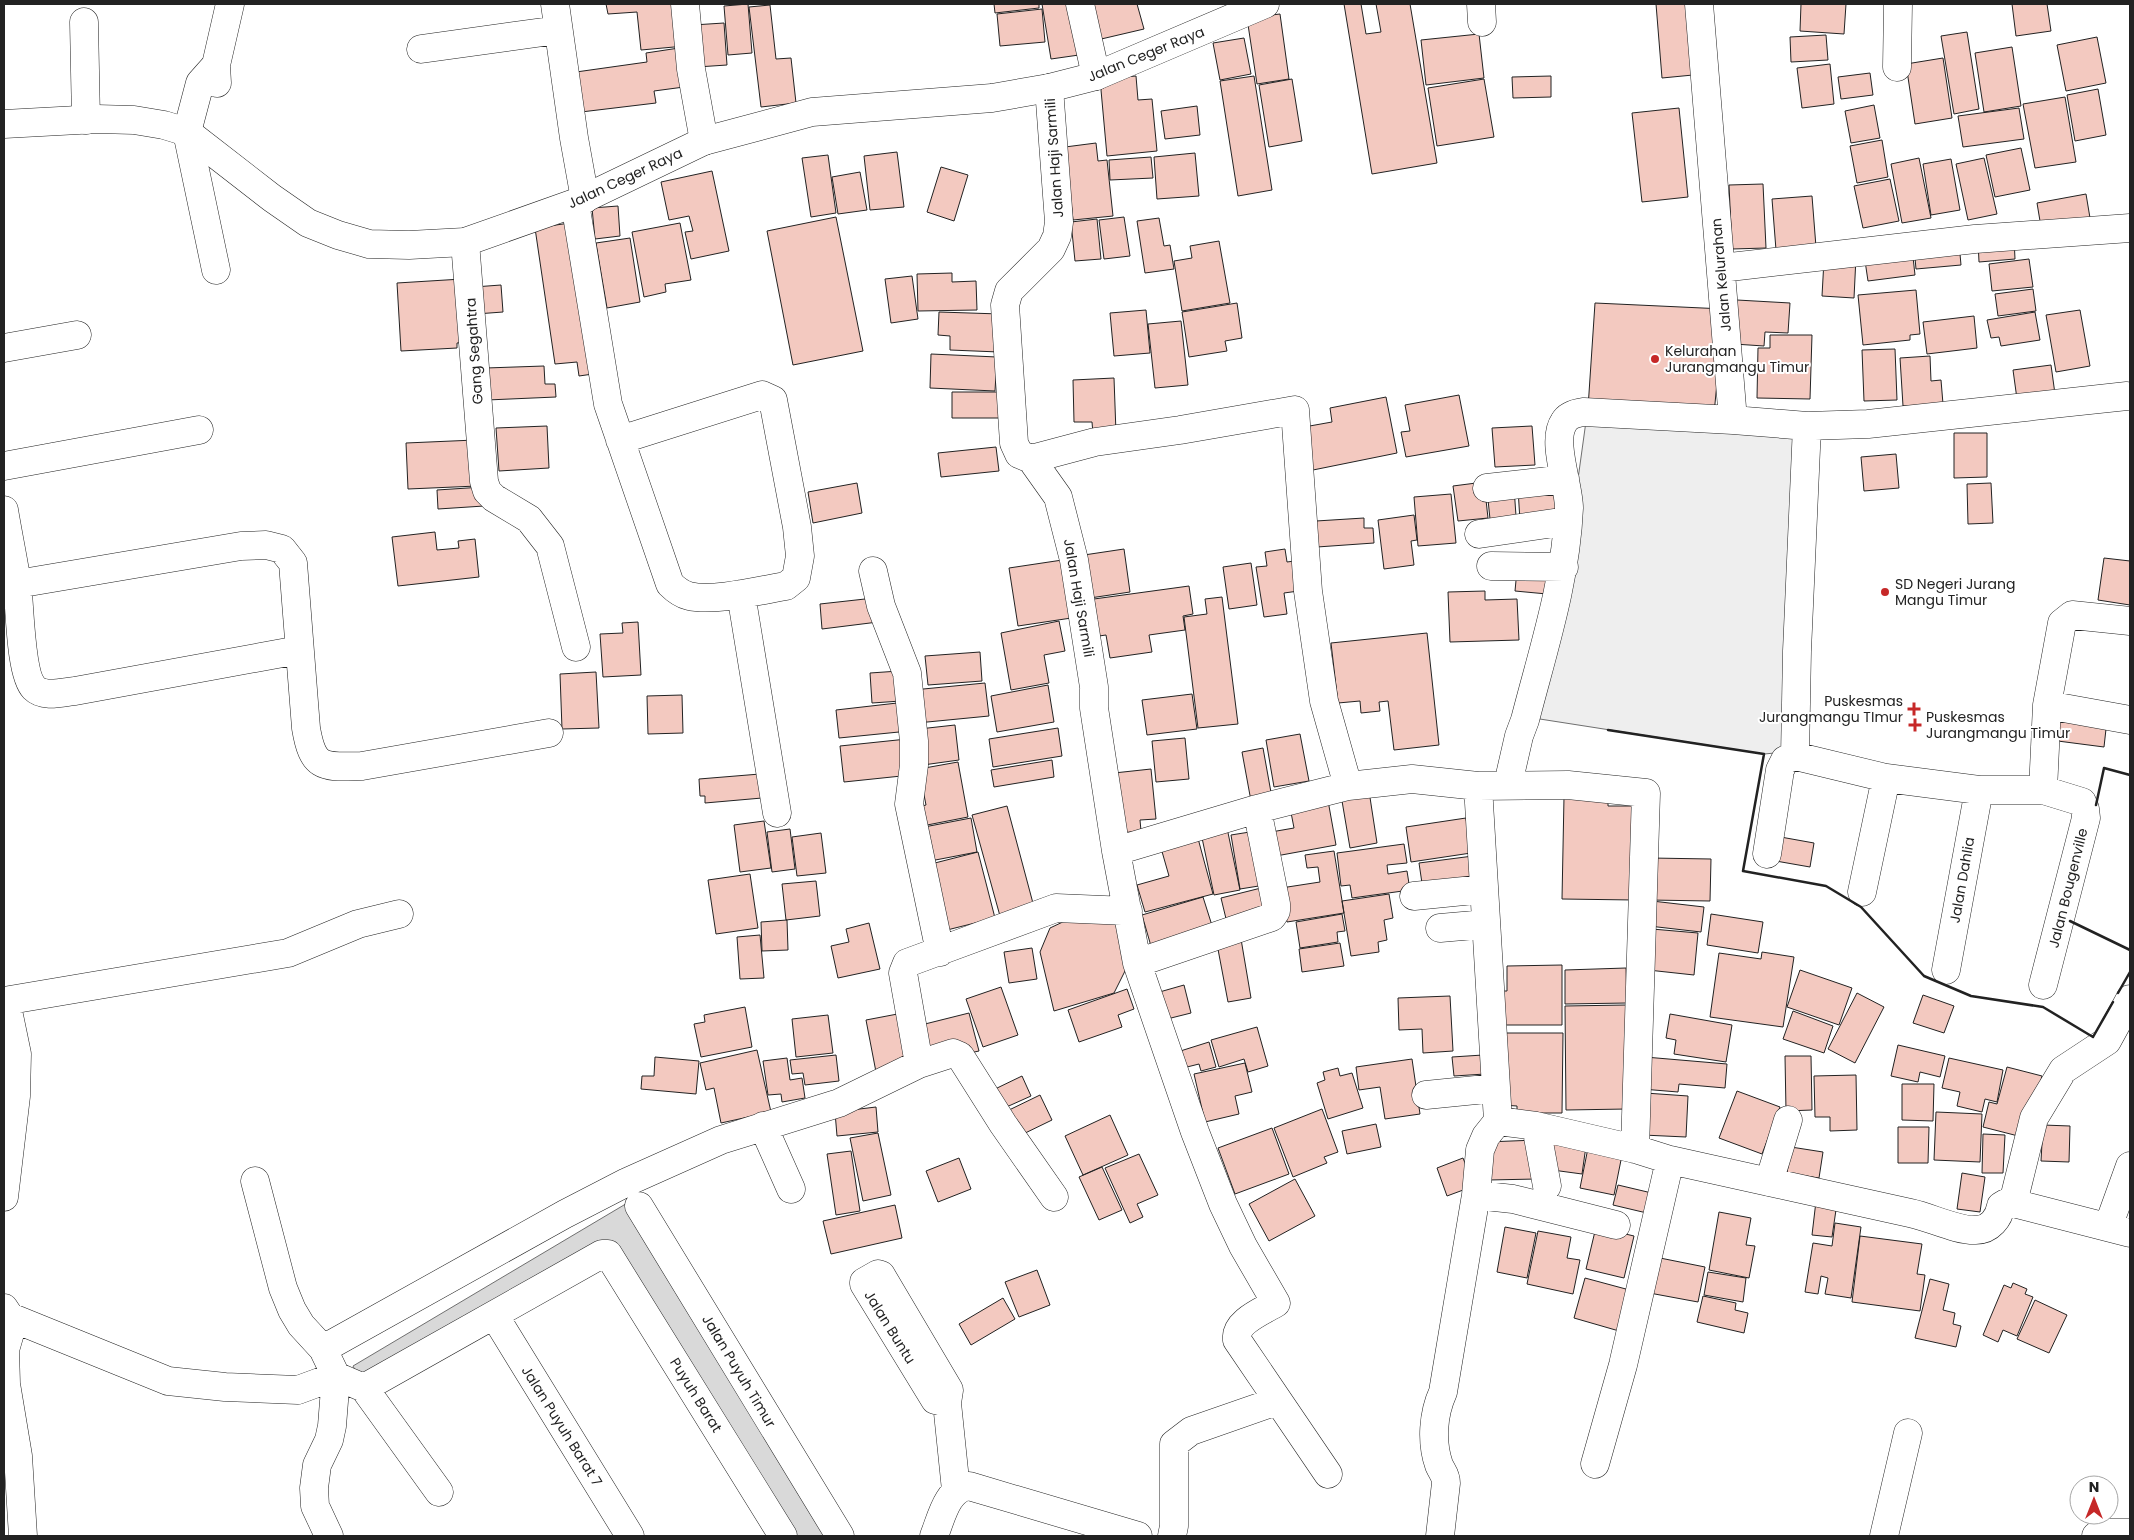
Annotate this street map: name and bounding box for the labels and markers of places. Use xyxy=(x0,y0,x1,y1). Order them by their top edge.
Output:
place label: Kelurahan Jurangmangu Timur xyxy=(1665,341,1809,377)
marker: Kelurahan Jurangmangu Timur xyxy=(1649,353,1661,365)
place label: SD Negeri Jurang Mangu Timur xyxy=(1895,574,2015,610)
marker: SD Negeri Jurang Mangu Timur xyxy=(1879,586,1891,598)
place label: Puskesmas Jurangmangu TImur xyxy=(1759,691,1903,727)
marker: Puskesmas Jurangmangu TImur xyxy=(1907,702,1921,716)
place label: Puskesmas Jurangmangu Timur xyxy=(1926,707,2070,743)
marker: Puskesmas Jurangmangu Timur xyxy=(1908,718,1922,732)

